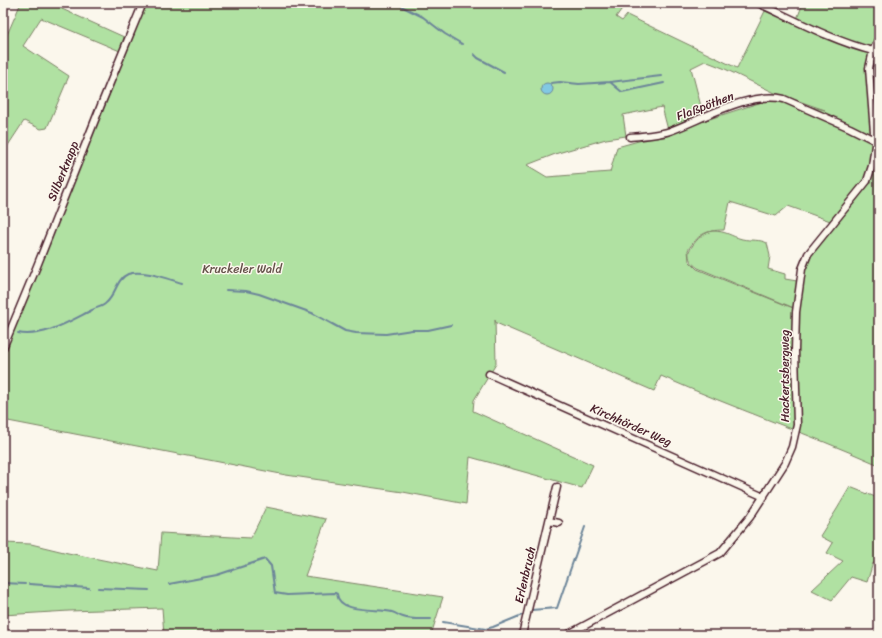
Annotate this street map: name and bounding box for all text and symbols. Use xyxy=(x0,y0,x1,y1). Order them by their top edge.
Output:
street label: Flaßpöthen xyxy=(673,85,738,127)
street label: Silberknapp xyxy=(41,137,85,204)
park label: Kruckeler Wald xyxy=(202,258,283,280)
street label: Hackertsbergweg xyxy=(774,330,796,422)
street label: Kirchhörder Weg xyxy=(587,397,675,453)
street label: Erlenbruch xyxy=(508,544,542,606)

